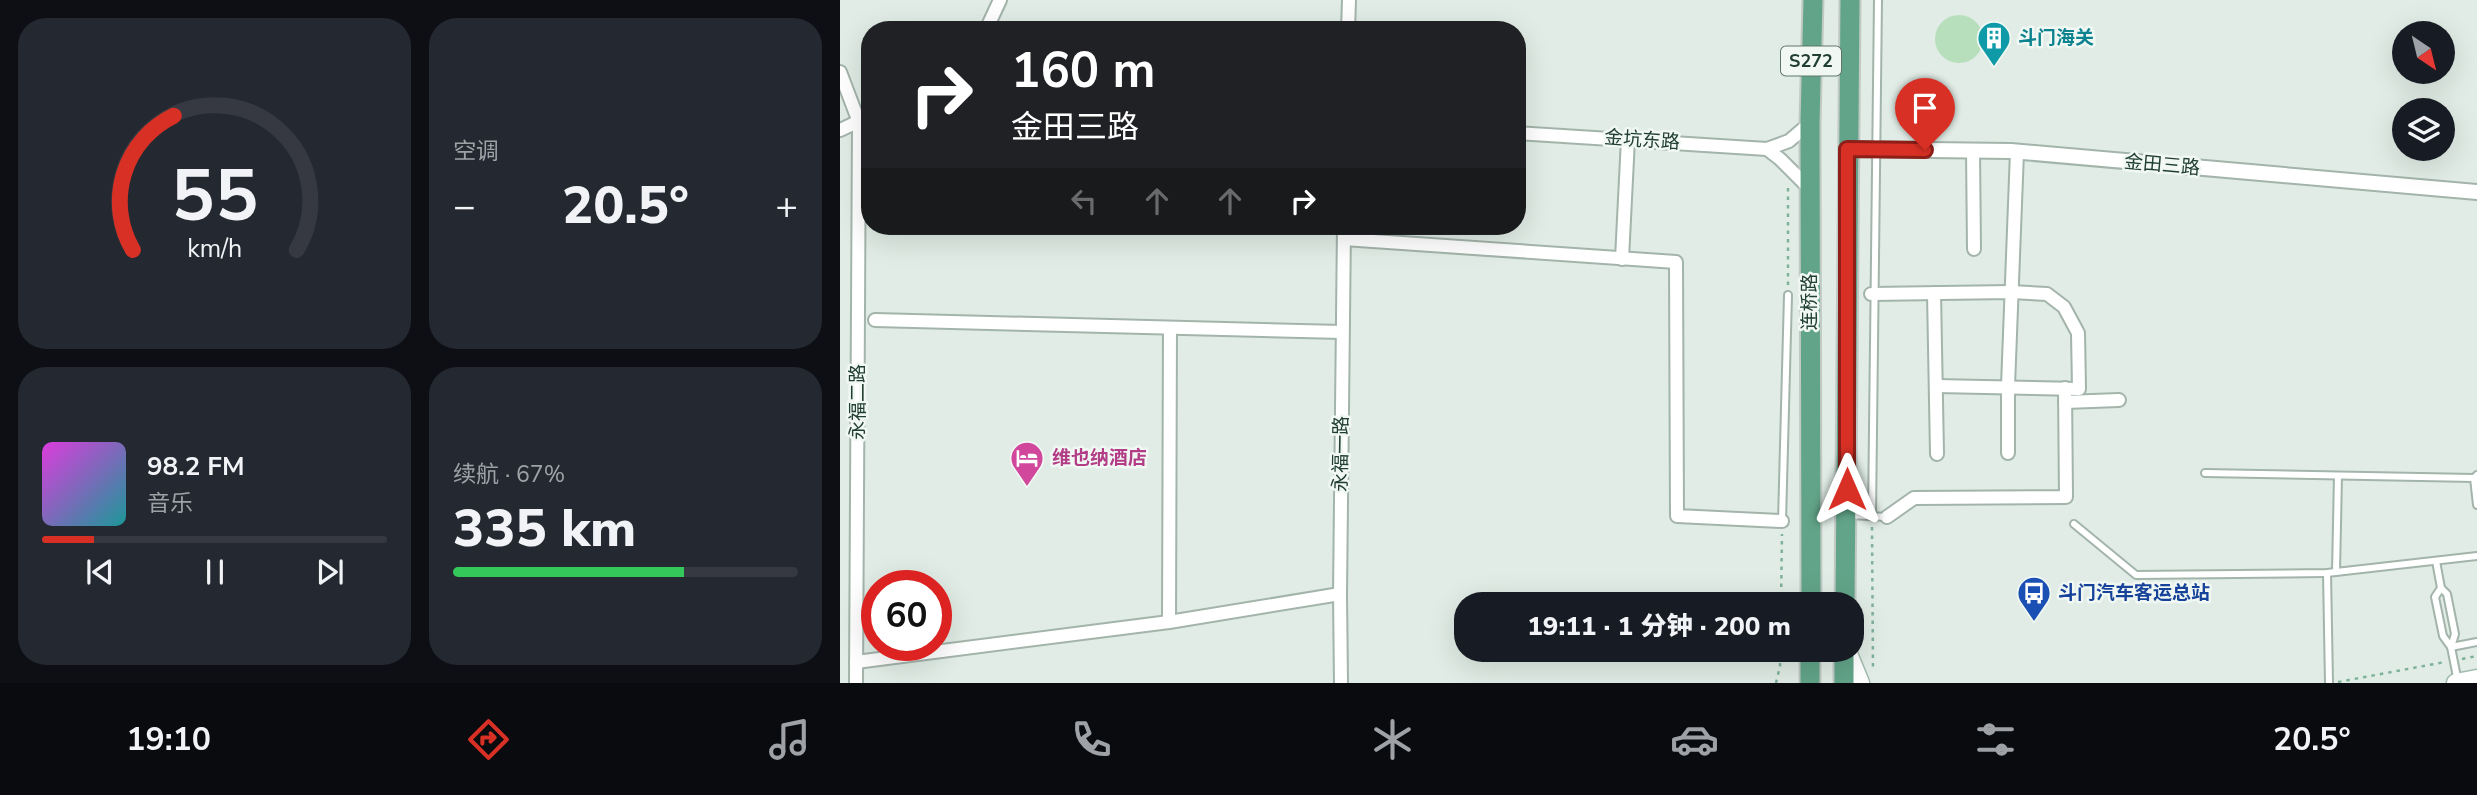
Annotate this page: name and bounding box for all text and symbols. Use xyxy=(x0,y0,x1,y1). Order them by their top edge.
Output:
building icon: 斗门海关 xyxy=(1975,19,2013,68)
north arrow xyxy=(2392,21,2455,84)
map controls xyxy=(2392,21,2455,161)
place label: 斗门海关 xyxy=(2018,25,2094,51)
text: 160 m xyxy=(1011,37,1155,104)
road number: S272 xyxy=(1781,46,1841,76)
icon: right xyxy=(896,49,987,140)
pin xyxy=(1895,78,1955,150)
icon: arrive xyxy=(1906,89,1944,127)
button: layers xyxy=(2392,98,2455,161)
text: 金田三路 xyxy=(1011,106,1139,149)
street label: 金坑东路 xyxy=(1603,124,1681,156)
text: 空调 xyxy=(453,136,499,167)
text: 55 xyxy=(171,146,258,246)
street label: 金田三路 xyxy=(2123,149,2201,181)
text: 20.5° xyxy=(562,170,689,241)
text: − xyxy=(453,181,476,232)
text: + xyxy=(775,181,798,232)
icon: left xyxy=(1065,182,1103,220)
icon: ahead xyxy=(1138,182,1176,220)
icon: ahead xyxy=(1211,182,1249,220)
icon: right xyxy=(1284,182,1322,220)
text: km/h xyxy=(187,231,242,265)
street label: 连桥路 xyxy=(1797,273,1823,331)
street label: 永福二路 xyxy=(845,364,871,440)
street label: 永福一路 xyxy=(1327,416,1355,492)
hotel icon: 维也纳酒店 xyxy=(1008,439,1046,488)
place label: 维也纳酒店 xyxy=(1052,445,1147,471)
text: 98.2 FM xyxy=(147,449,244,484)
position arrow xyxy=(1810,452,1884,526)
text: 续航 · 67% xyxy=(453,459,565,490)
text: 音乐 xyxy=(147,488,193,519)
text: 335 km xyxy=(453,493,636,564)
icon: previous xyxy=(81,553,119,591)
icon: pause xyxy=(196,553,234,591)
icon: next xyxy=(311,553,349,591)
speed limit sign: 60 xyxy=(861,570,952,661)
bus stop icon: 斗门汽车客运总站 xyxy=(2015,574,2053,623)
place label: 斗门汽车客运总站 xyxy=(2058,580,2210,606)
text: 19:11 · 1 分钟 · 200 m xyxy=(1527,609,1791,644)
icon: directions xyxy=(464,715,513,764)
icon: music xyxy=(765,715,814,764)
icon: phone xyxy=(1067,715,1116,764)
icon: climate xyxy=(1368,715,1417,764)
icon: car xyxy=(1670,715,1719,764)
icon: filters xyxy=(1971,715,2020,764)
text: 19:10 xyxy=(126,718,211,761)
text: 20.5° xyxy=(2273,718,2351,761)

